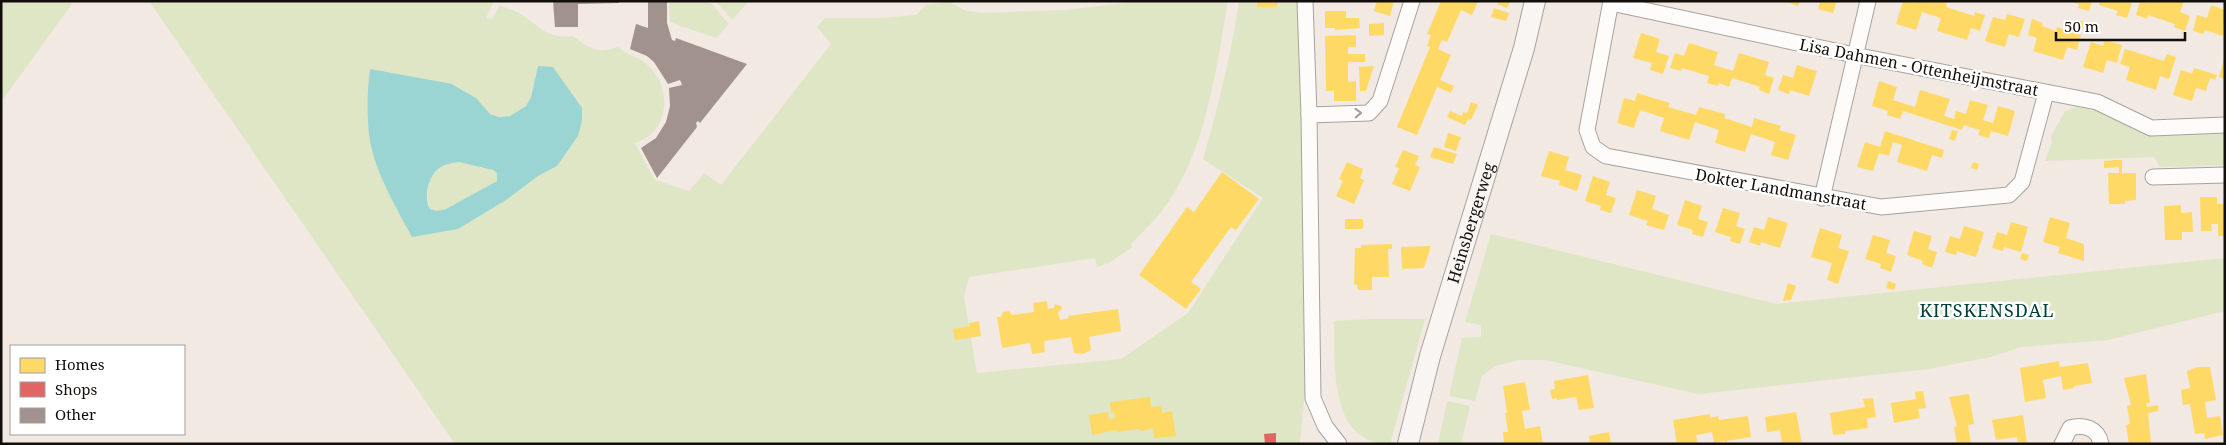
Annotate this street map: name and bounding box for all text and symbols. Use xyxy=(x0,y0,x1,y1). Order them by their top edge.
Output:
scale bar xyxy=(2056,10,2185,42)
text: 50 m xyxy=(2064,16,2099,36)
street label: Lisa Dahmen - Ottenheijmstraat xyxy=(1798,33,2041,101)
one-way arrow xyxy=(1354,108,1362,118)
street label: Heinsbergerweg xyxy=(1442,159,1500,286)
street label: Dokter Landmanstraat xyxy=(1694,163,1869,215)
district label: KITSKENSDAL xyxy=(1919,298,2055,322)
legend xyxy=(10,345,185,435)
text: Homes xyxy=(55,354,105,374)
text: Shops xyxy=(55,379,98,399)
text: Other xyxy=(55,404,96,424)

